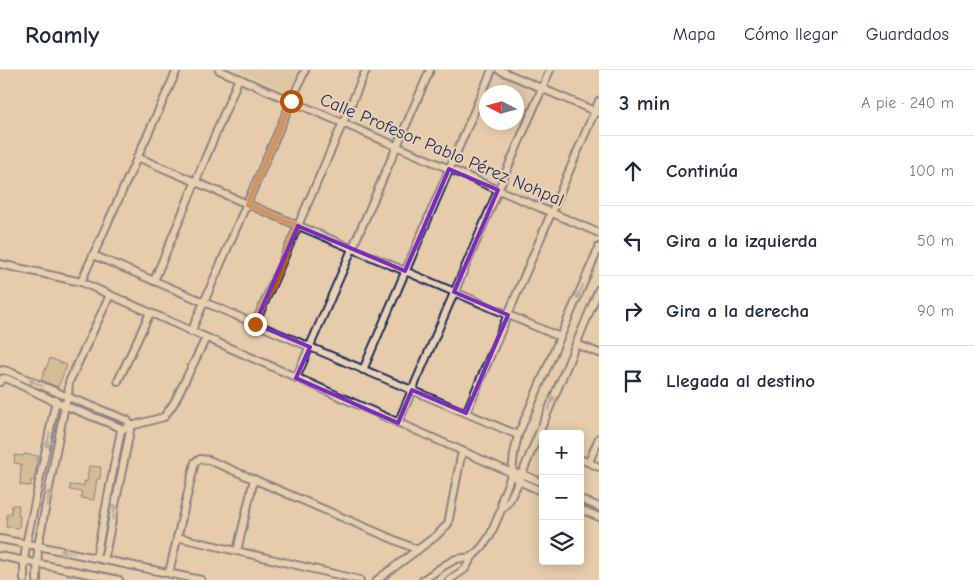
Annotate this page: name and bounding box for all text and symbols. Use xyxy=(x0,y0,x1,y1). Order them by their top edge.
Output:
text: Roamly xyxy=(25,21,99,49)
text: Mapa xyxy=(673,24,716,45)
text: Cómo llegar xyxy=(744,24,838,45)
text: Guardados xyxy=(866,24,949,45)
north arrow xyxy=(479,85,524,130)
street label: Calle Profesor Pablo Pérez Nohpal xyxy=(317,89,567,211)
route start xyxy=(280,90,303,113)
text: 3 min xyxy=(619,91,670,115)
text: A pie · 240 m xyxy=(861,94,954,112)
icon: ahead xyxy=(619,157,647,185)
text: Continúa xyxy=(666,160,738,182)
text: 100 m xyxy=(910,162,954,180)
icon: left xyxy=(619,227,647,255)
text: Gira a la izquierda xyxy=(666,230,817,252)
text: 50 m xyxy=(917,232,954,250)
one-way arrow xyxy=(574,284,583,299)
icon: right xyxy=(619,297,647,325)
text: Gira a la derecha xyxy=(666,300,809,322)
text: 90 m xyxy=(917,302,954,320)
route end xyxy=(244,313,267,336)
icon: arrive xyxy=(619,367,647,395)
text: Llegada al destino xyxy=(666,370,815,392)
one-way arrow xyxy=(29,378,44,388)
one-way arrow xyxy=(547,396,557,411)
map controls xyxy=(539,430,584,565)
button: + xyxy=(539,430,584,475)
one-way arrow xyxy=(43,432,52,448)
button: − xyxy=(539,475,584,520)
one-way arrow xyxy=(43,491,53,507)
one-way arrow xyxy=(109,504,119,520)
button: layers xyxy=(539,520,584,565)
one-way arrow xyxy=(60,547,76,556)

